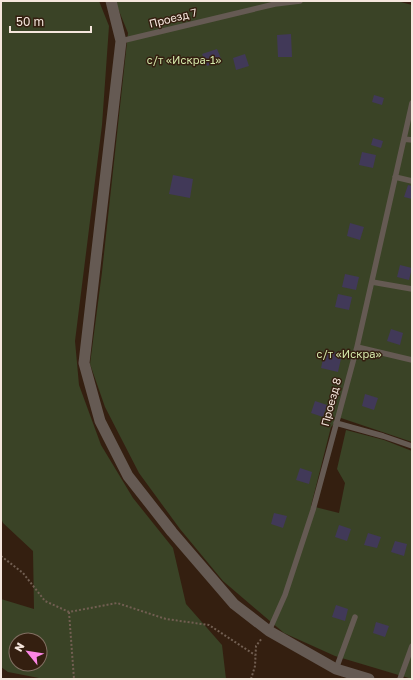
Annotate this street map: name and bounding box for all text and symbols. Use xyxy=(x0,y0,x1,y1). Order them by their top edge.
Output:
street label: Проезд 7 xyxy=(148,5,198,30)
scale bar xyxy=(10,8,91,34)
text: 50 m xyxy=(16,14,44,29)
park label: с/т «Искра-1» xyxy=(147,53,221,66)
park label: с/т «Искра» xyxy=(316,347,382,360)
street label: Проезд 8 xyxy=(318,376,343,428)
north arrow xyxy=(8,632,48,672)
text: N xyxy=(11,640,27,654)

